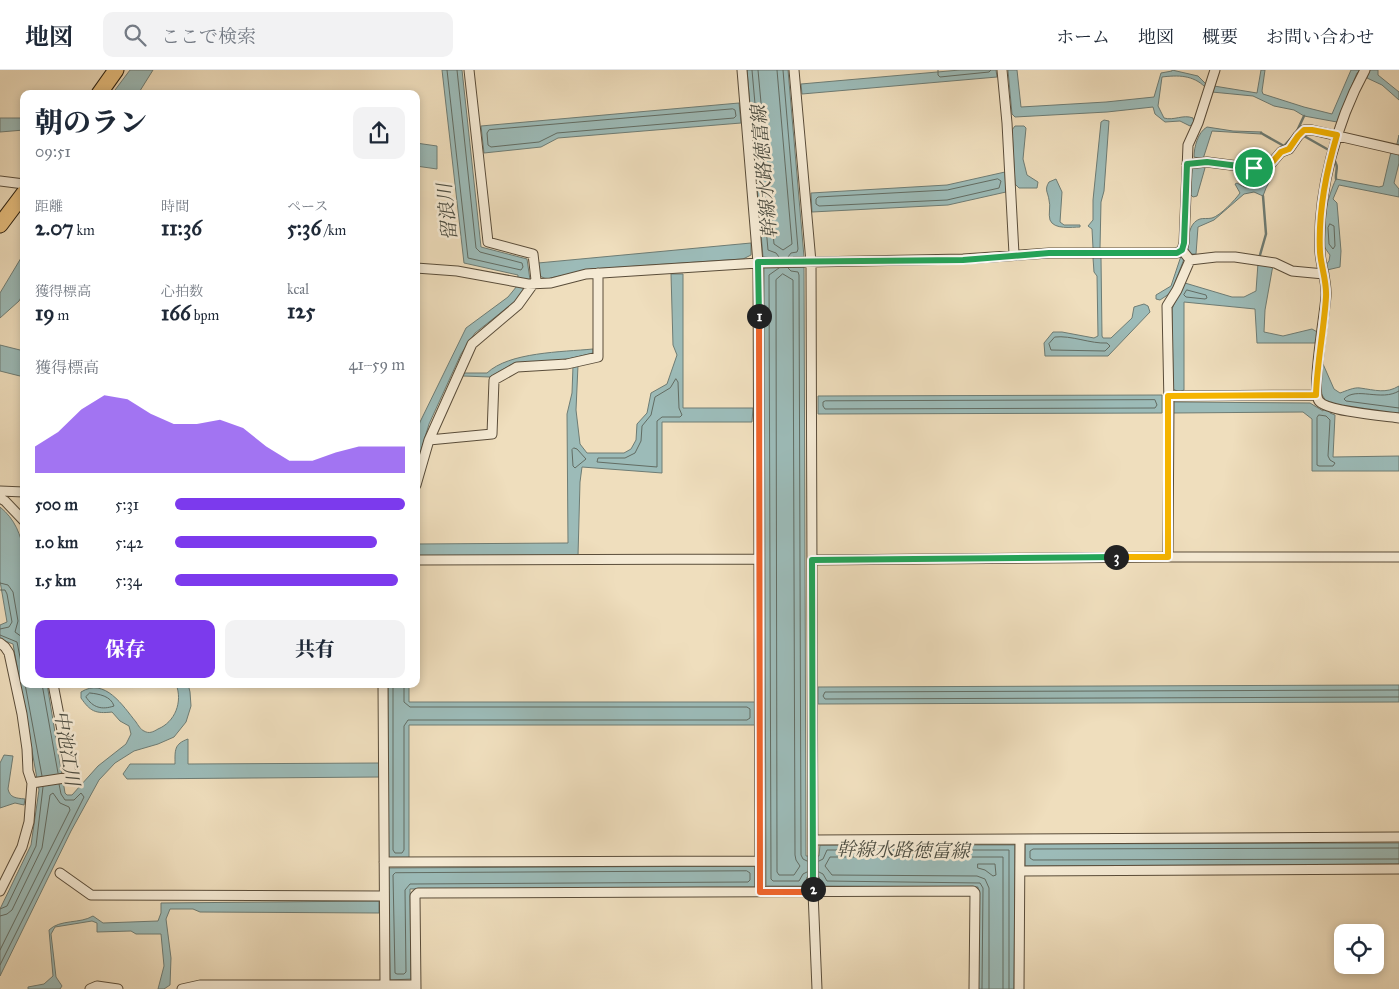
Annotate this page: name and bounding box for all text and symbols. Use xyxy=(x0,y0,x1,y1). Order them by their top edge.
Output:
search box xyxy=(103,12,453,57)
icon: search xyxy=(121,21,149,49)
text: 地図 xyxy=(25,22,73,52)
text: ここで検索 xyxy=(161,25,256,48)
text: ホーム xyxy=(1056,26,1110,48)
text: 地図 xyxy=(1138,26,1174,48)
text: 概要 xyxy=(1202,26,1238,48)
text: お問い合わせ xyxy=(1266,26,1374,48)
water label: 幹線水路徳富線 xyxy=(747,103,781,239)
text: 朝のラン xyxy=(35,105,147,140)
button: share xyxy=(353,107,405,159)
text: 09:51 xyxy=(35,142,71,161)
pin xyxy=(1233,147,1275,189)
icon: arrive xyxy=(1240,154,1268,182)
water label: 留浪川 xyxy=(432,180,461,242)
text: 距離 xyxy=(35,198,63,215)
text: 時間 xyxy=(161,198,189,215)
text: ペース xyxy=(287,198,328,215)
text: 2.07 xyxy=(35,215,74,241)
text: 11:36 xyxy=(161,215,202,241)
text: 5:36 xyxy=(287,215,321,241)
text: km xyxy=(74,222,95,239)
text: /km xyxy=(321,222,346,239)
text: kcal xyxy=(287,281,309,298)
text: 獲得標高 xyxy=(35,283,91,300)
text: 心拍数 xyxy=(161,283,203,300)
text: 125 xyxy=(287,298,315,324)
text: 19 xyxy=(35,300,54,326)
text: 166 xyxy=(161,300,191,326)
pin: 1 xyxy=(746,304,772,328)
text: m xyxy=(54,307,69,324)
text: bpm xyxy=(191,307,219,324)
text: 1 xyxy=(757,308,762,325)
text: 41–59 m xyxy=(348,355,405,374)
text: 獲得標高 xyxy=(35,358,99,377)
text: 500 m xyxy=(35,495,78,514)
text: 5:31 xyxy=(115,495,139,514)
text: 1.0 km xyxy=(35,533,78,552)
text: 5:42 xyxy=(115,533,143,552)
pin: 3 xyxy=(1104,544,1128,570)
text: 3 xyxy=(1114,549,1119,566)
text: 1.5 km xyxy=(35,571,76,590)
text: 5:34 xyxy=(115,571,142,590)
button: 保存 xyxy=(35,620,215,678)
button: 共有 xyxy=(225,620,405,678)
water label: 中池江川 xyxy=(50,709,85,789)
water label: 幹線水路徳富線 xyxy=(836,837,972,863)
pin: 2 xyxy=(800,876,826,902)
text: 2 xyxy=(810,881,817,898)
map controls xyxy=(1334,924,1384,974)
button: locate xyxy=(1334,924,1384,974)

